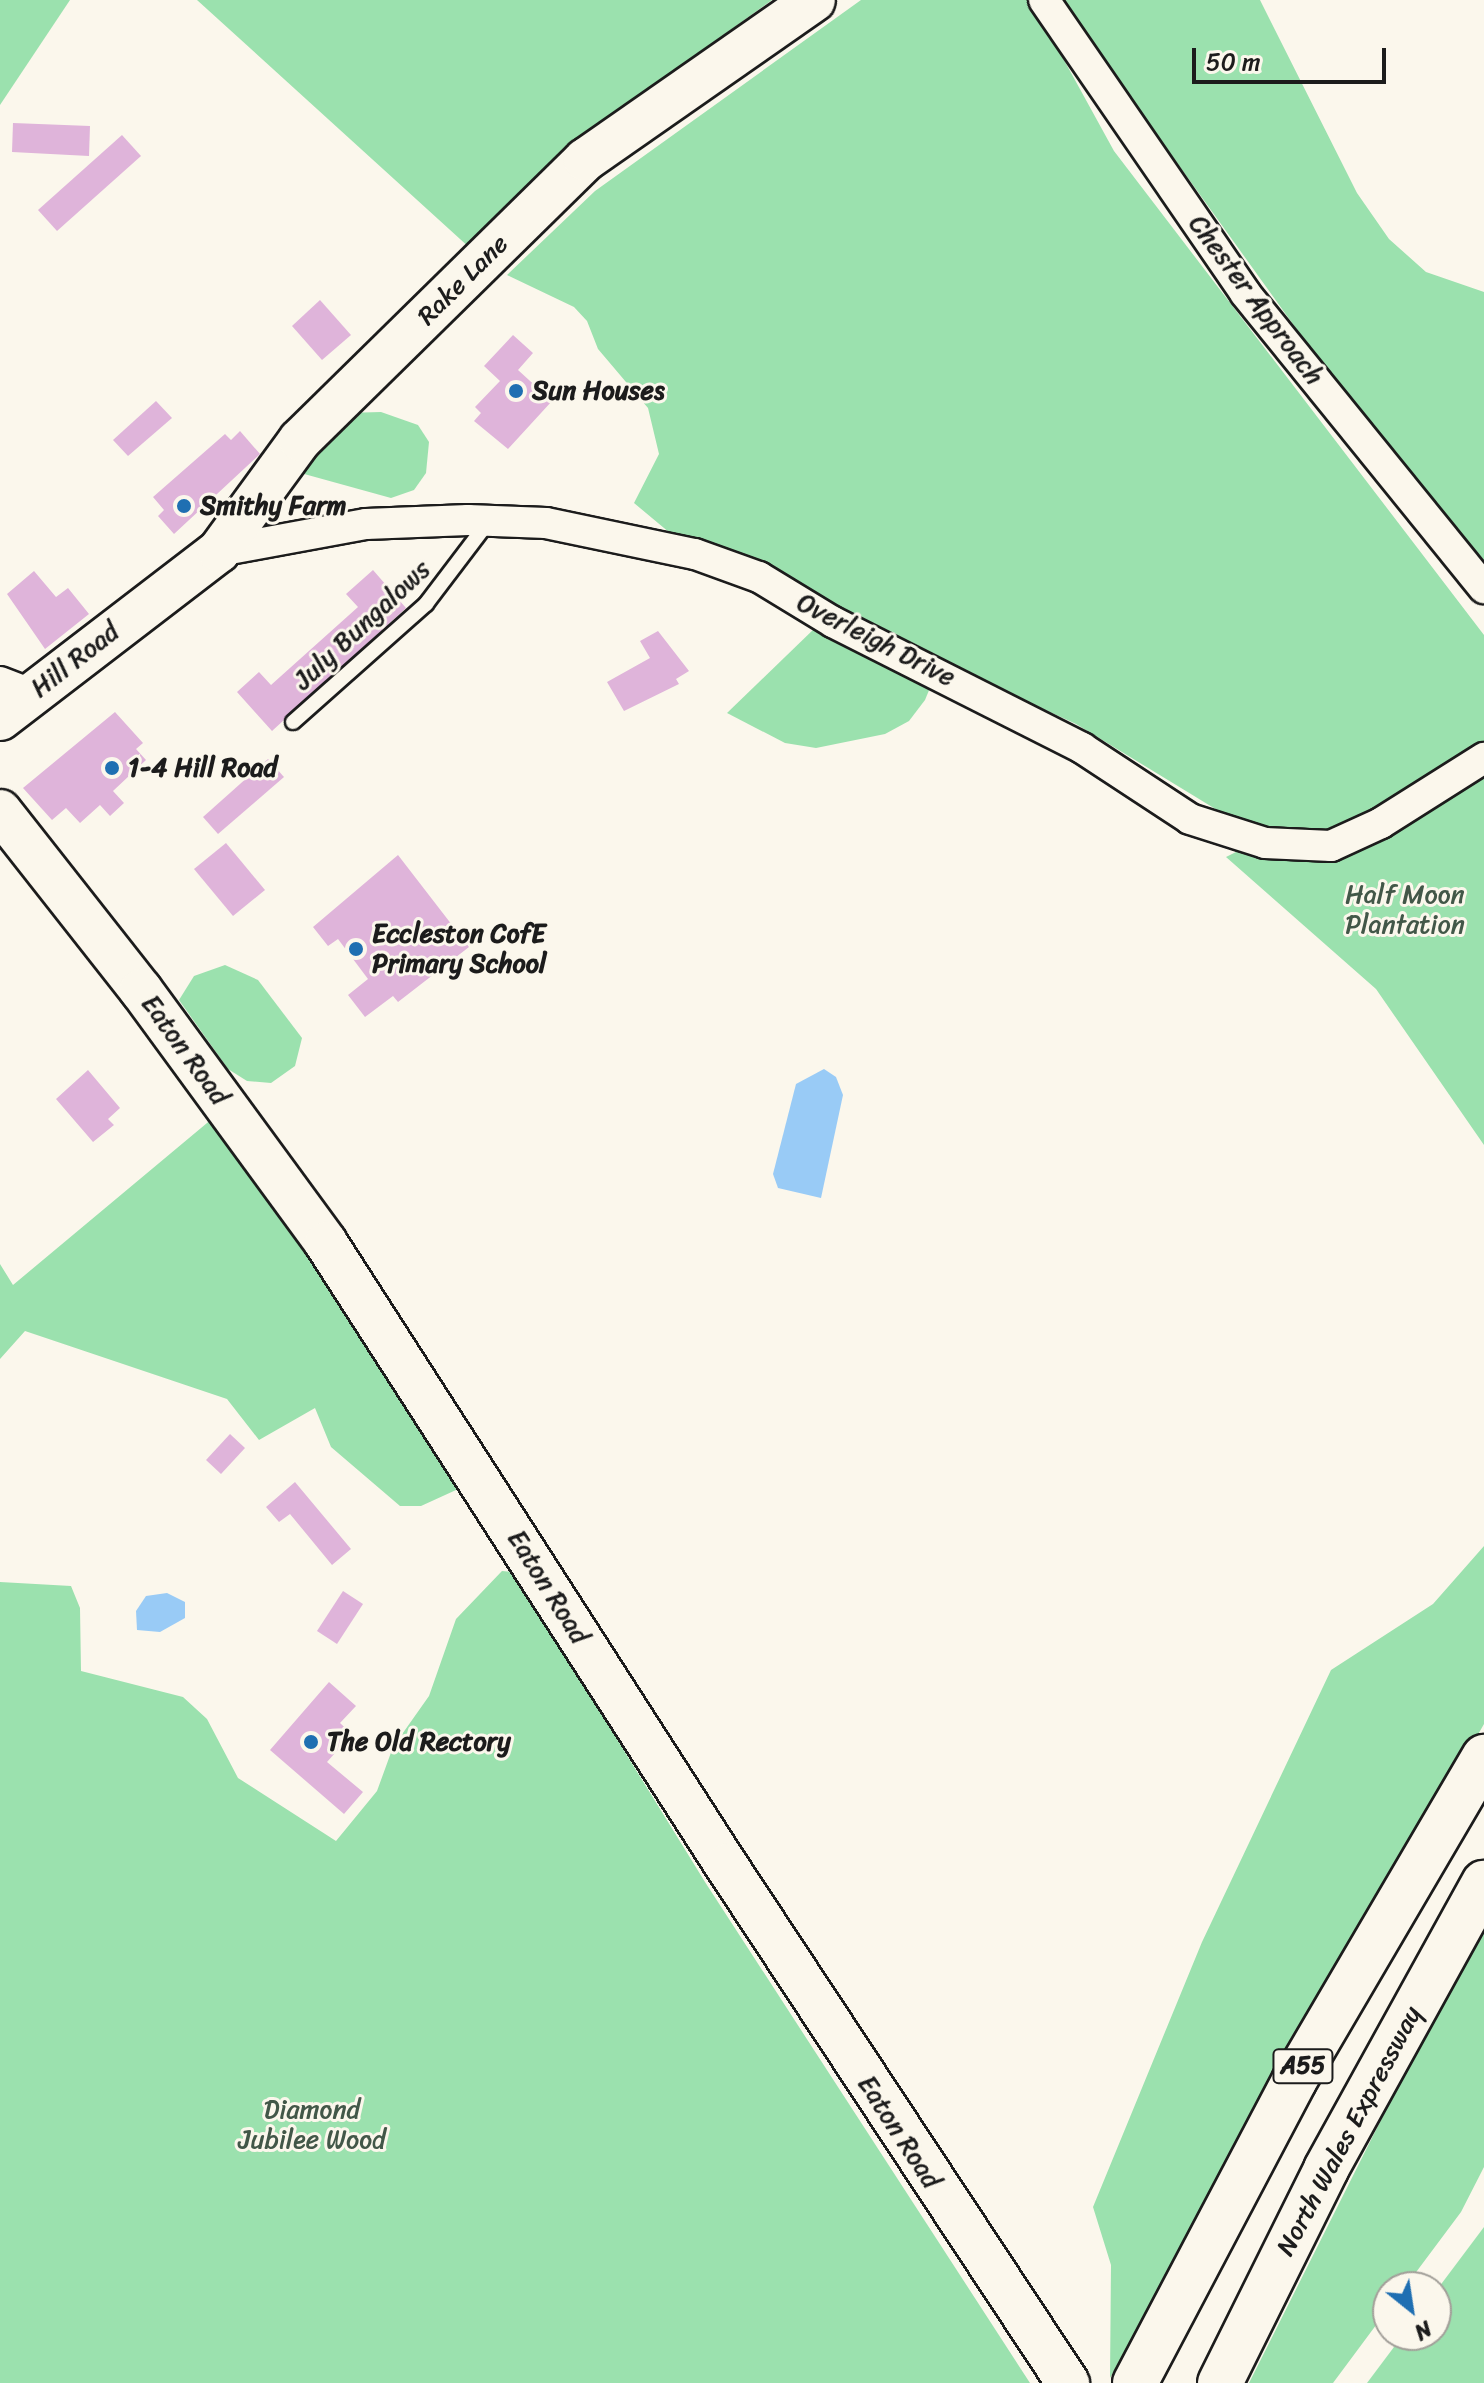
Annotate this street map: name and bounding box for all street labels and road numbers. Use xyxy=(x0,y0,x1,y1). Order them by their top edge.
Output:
street label: Chester Approach xyxy=(1182,209,1330,391)
street label: Rake Lane xyxy=(411,228,515,332)
street label: July Bungalows xyxy=(288,554,436,696)
street label: Overleigh Drive xyxy=(792,587,960,693)
street label: Hill Road xyxy=(25,616,125,704)
street label: Eaton Road xyxy=(135,989,235,1111)
street label: Eaton Road xyxy=(501,1524,595,1650)
street label: North Wales Expressway xyxy=(1269,2000,1429,2262)
road number: A55 xyxy=(1271,2046,1335,2086)
street label: Eaton Road xyxy=(851,2070,947,2194)

